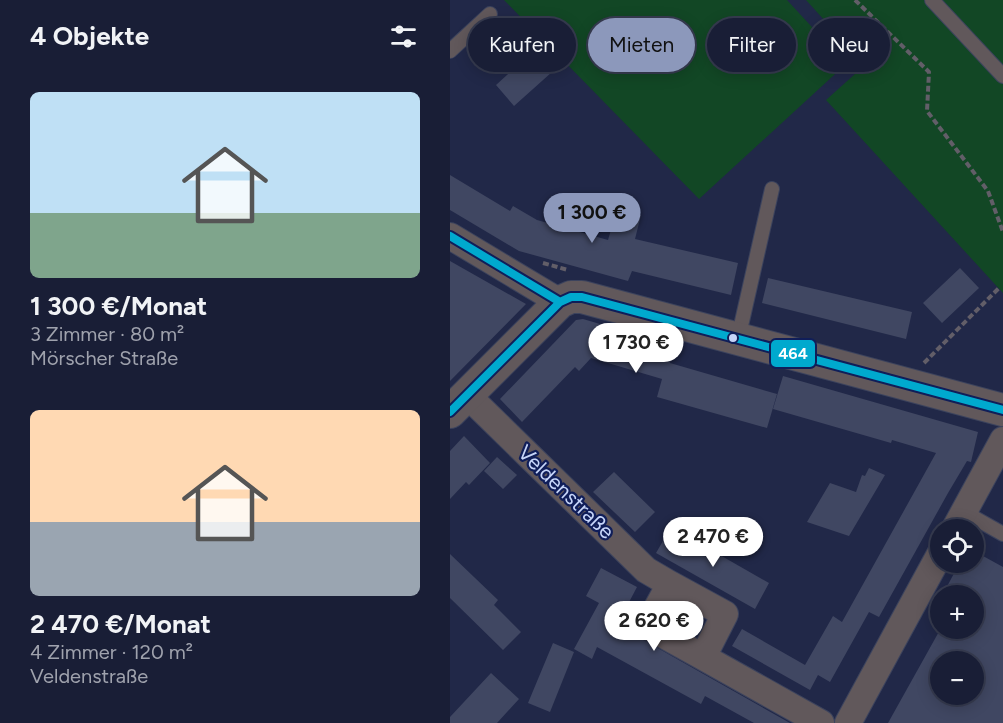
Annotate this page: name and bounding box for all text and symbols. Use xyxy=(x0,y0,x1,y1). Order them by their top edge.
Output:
chip: Kaufen xyxy=(468,18,576,72)
chip: Mieten xyxy=(588,18,695,72)
chip: Filter xyxy=(707,18,796,72)
chip: Neu xyxy=(808,18,890,72)
text: 4 Objekte xyxy=(30,20,149,52)
icon: filters xyxy=(387,20,420,53)
icon: home xyxy=(171,131,279,239)
pin: 1 300 € xyxy=(537,193,647,244)
text: 1 300 € xyxy=(558,200,626,224)
text: 1 300 €/Monat xyxy=(30,290,207,322)
text: 3 Zimmer · 80 m² xyxy=(30,322,184,346)
pin: 1 730 € xyxy=(581,323,691,374)
text: 1 730 € xyxy=(602,330,670,354)
unlabelled marker xyxy=(727,332,739,344)
line badge: 464 xyxy=(770,339,816,368)
text: 464 xyxy=(778,344,808,363)
text: Mörscher Straße xyxy=(30,346,178,370)
street label: Veldenstraße xyxy=(513,440,620,544)
icon: home xyxy=(171,449,279,557)
pin: 2 470 € xyxy=(658,517,768,568)
map controls xyxy=(930,519,984,705)
button: locate xyxy=(930,519,984,573)
text: 2 470 € xyxy=(677,524,749,548)
button: + xyxy=(930,585,984,639)
pin: 2 620 € xyxy=(599,601,709,652)
text: 2 470 €/Monat xyxy=(30,608,211,640)
text: 2 620 € xyxy=(618,608,690,632)
text: 4 Zimmer · 120 m² xyxy=(30,640,193,664)
button: − xyxy=(930,651,984,705)
text: Veldenstraße xyxy=(30,664,148,688)

